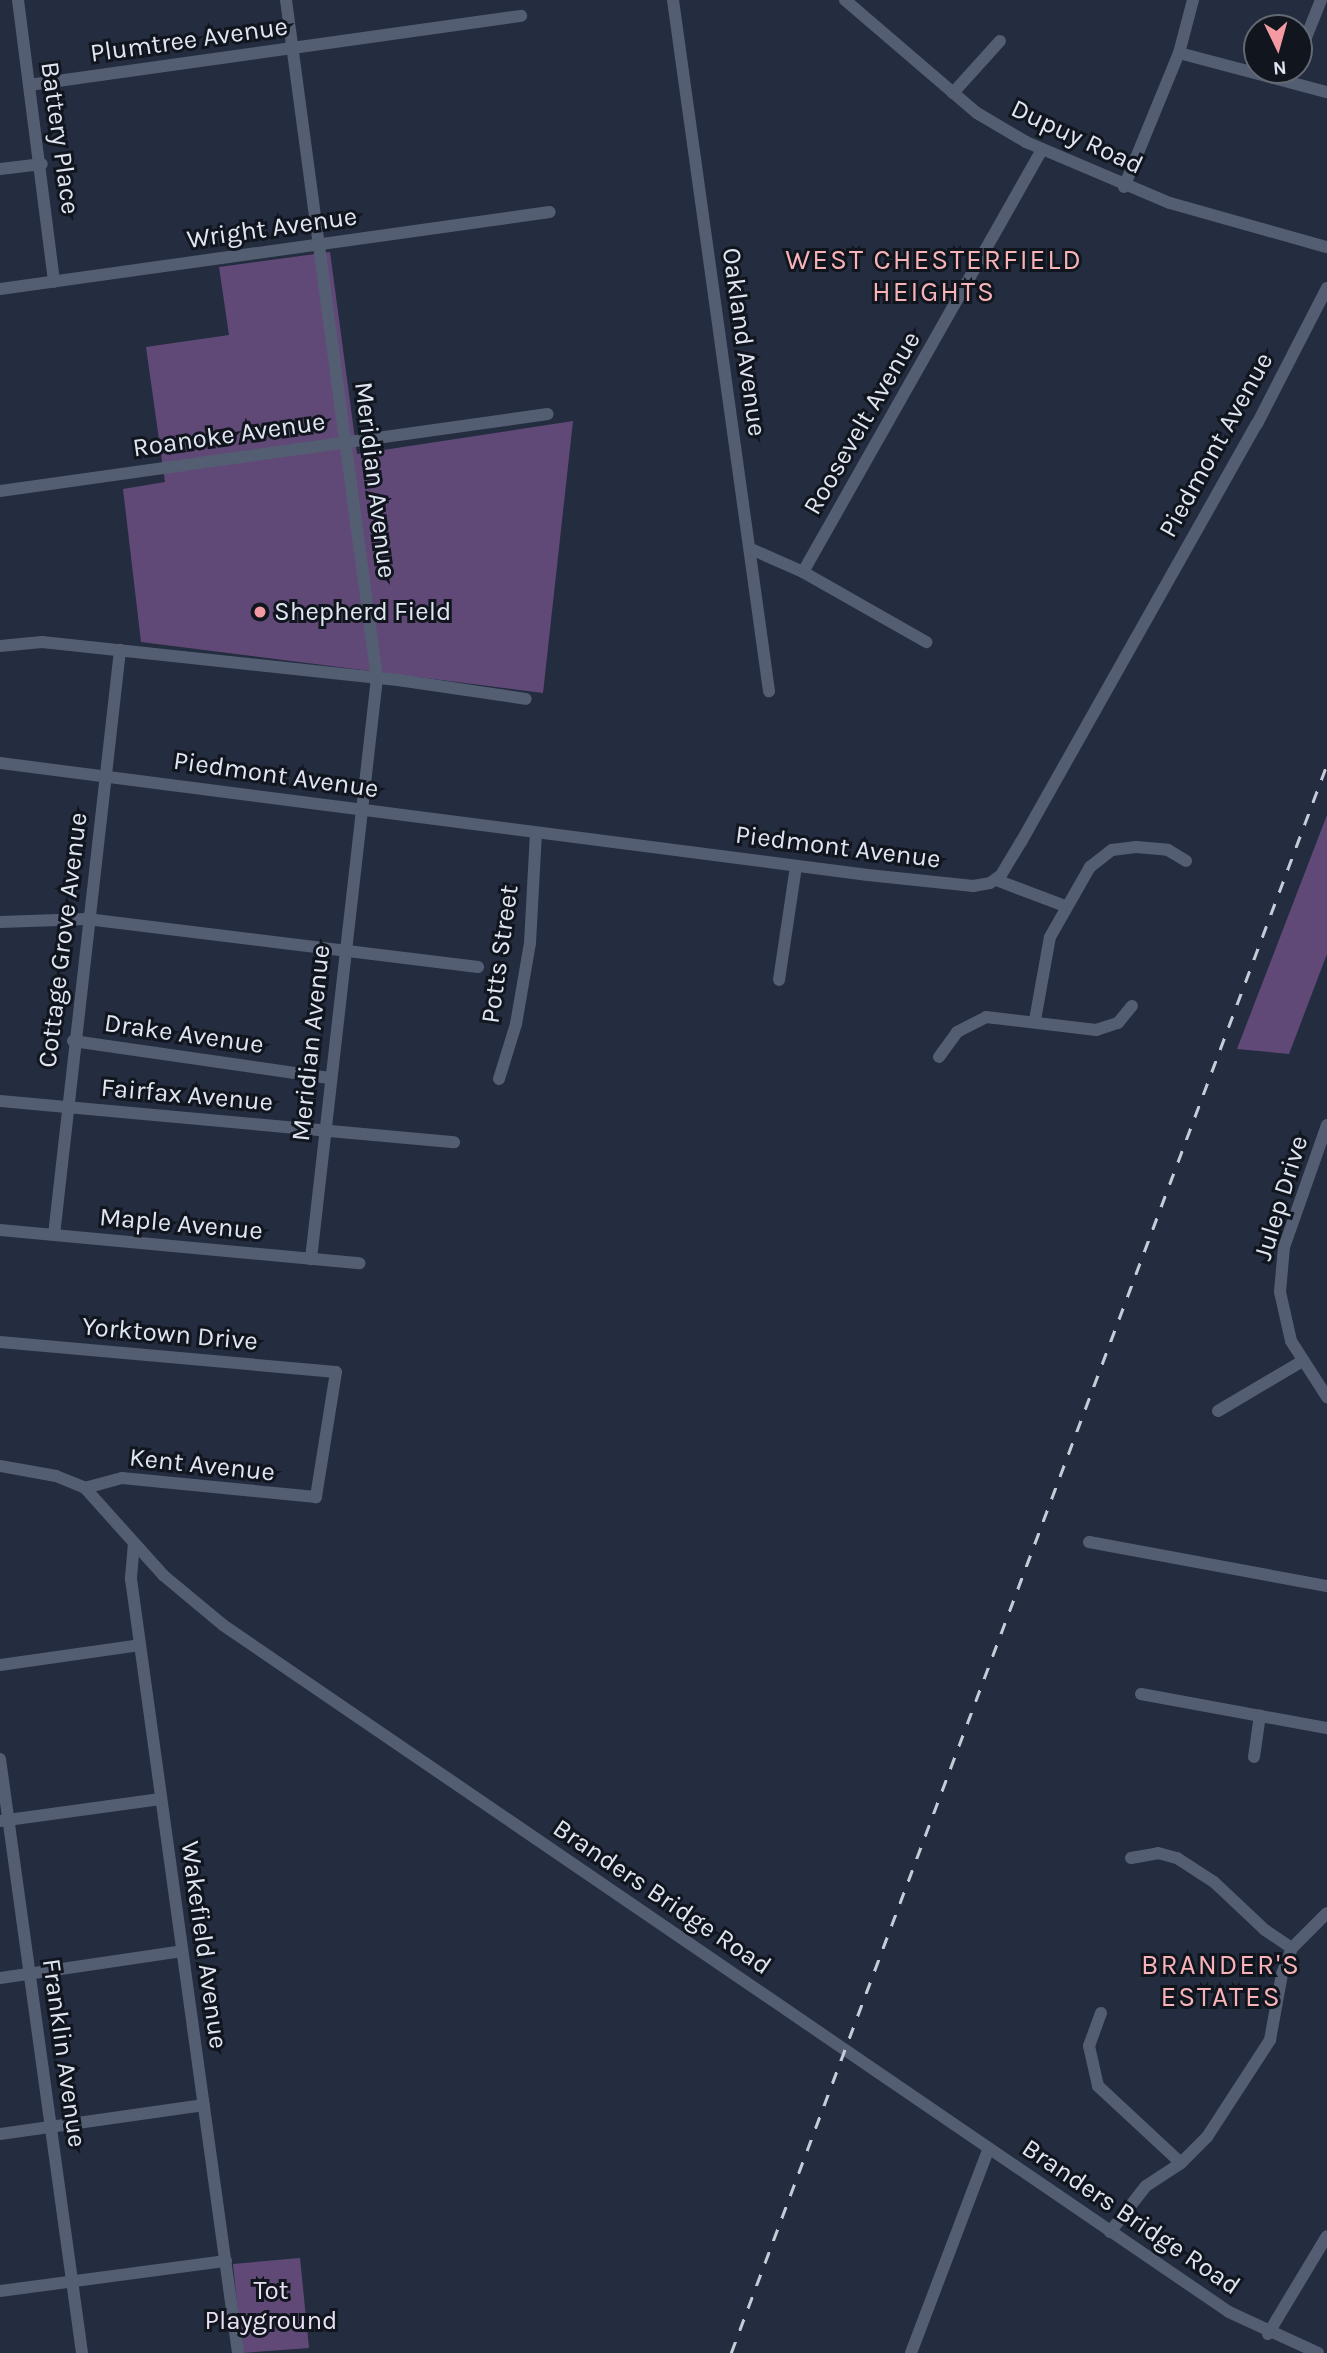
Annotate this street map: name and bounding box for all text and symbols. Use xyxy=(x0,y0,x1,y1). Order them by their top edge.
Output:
street label: Plumtree Avenue xyxy=(88,11,290,69)
north arrow xyxy=(1243,14,1313,84)
text: N xyxy=(1272,56,1287,79)
street label: Battery Place xyxy=(34,60,86,216)
street label: Dupuy Road xyxy=(1006,93,1148,181)
street label: Wright Avenue xyxy=(185,201,359,255)
district label: WEST CHESTERFIELD HEIGHTS xyxy=(787,243,1081,309)
street label: Oakland Avenue xyxy=(715,246,773,438)
street label: Roosevelt Avenue xyxy=(797,326,927,520)
street label: Piedmont Avenue xyxy=(1152,347,1280,543)
street label: Meridian Avenue xyxy=(347,380,403,580)
street label: Roanoke Avenue xyxy=(131,406,327,464)
place label: Shepherd Field xyxy=(274,596,451,628)
marker: Shepherd Field xyxy=(252,604,268,620)
street label: Piedmont Avenue xyxy=(172,745,380,805)
street label: Cottage Grove Avenue xyxy=(32,811,94,1069)
street label: Piedmont Avenue xyxy=(734,819,942,875)
street label: Potts Street xyxy=(475,883,525,1025)
street label: Meridian Avenue xyxy=(285,943,337,1143)
street label: Drake Avenue xyxy=(102,1007,266,1061)
street label: Fairfax Avenue xyxy=(100,1072,274,1118)
street label: Julep Drive xyxy=(1247,1132,1315,1264)
street label: Maple Avenue xyxy=(98,1201,264,1247)
street label: Yorktown Drive xyxy=(81,1311,259,1357)
street label: Kent Avenue xyxy=(128,1442,276,1488)
street label: Branders Bridge Road xyxy=(547,1812,777,1982)
street label: Wakefield Avenue xyxy=(174,1839,234,2051)
district label: BRANDER'S ESTATES xyxy=(1142,1948,1300,2014)
street label: Franklin Avenue xyxy=(35,1957,93,2149)
street label: Branders Bridge Road xyxy=(1016,2132,1246,2302)
park label: Tot Playground xyxy=(204,2275,338,2336)

